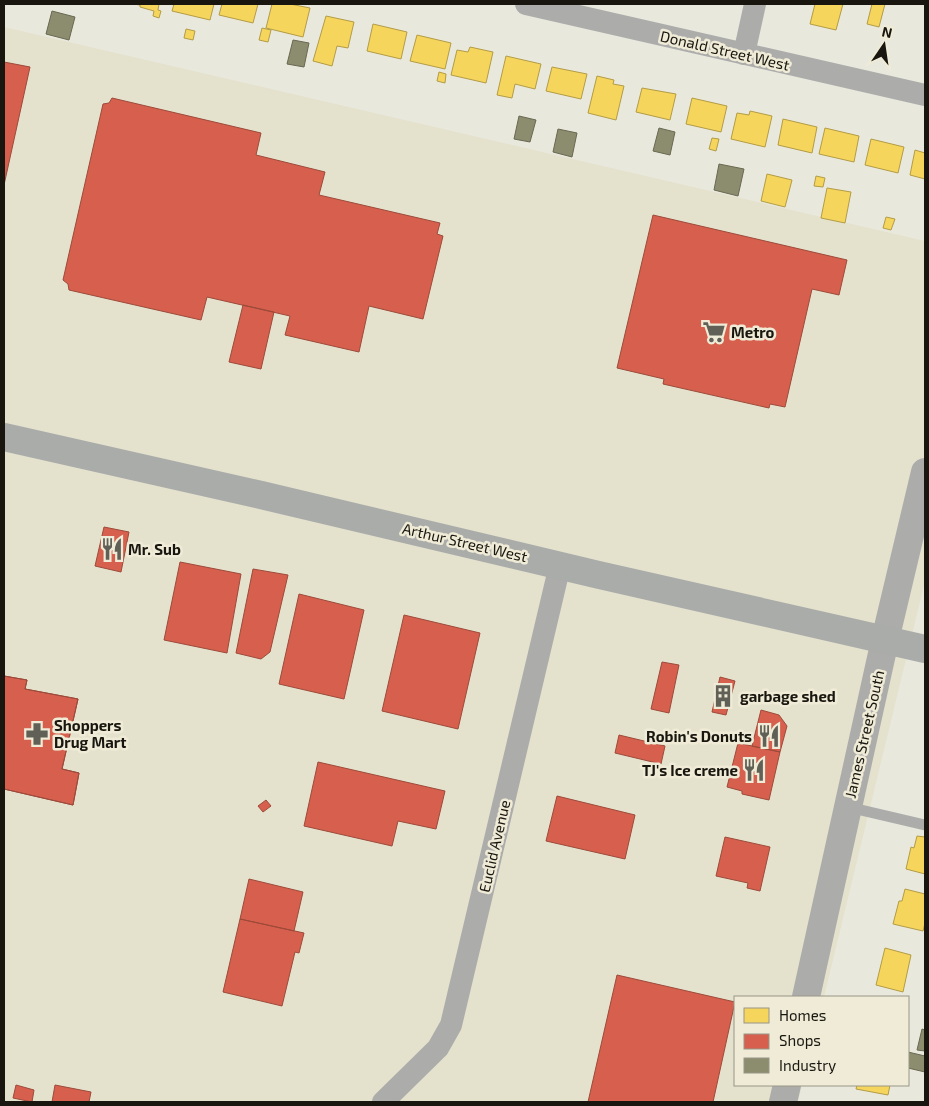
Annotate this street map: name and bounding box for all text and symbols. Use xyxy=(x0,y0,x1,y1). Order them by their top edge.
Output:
north arrow xyxy=(859,20,909,70)
text: N xyxy=(880,22,894,41)
street label: Donald Street West xyxy=(659,26,792,74)
supermarket icon: Metro xyxy=(701,319,727,345)
place label: Metro xyxy=(731,323,775,341)
street label: Arthur Street West xyxy=(401,519,529,565)
restaurant icon: Mr. Sub xyxy=(99,536,125,562)
place label: Mr. Sub xyxy=(128,540,181,558)
street label: James Street South xyxy=(841,668,887,800)
building icon: garbage shed xyxy=(710,683,736,709)
place label: garbage shed xyxy=(740,687,836,705)
place label: Shoppers Drug Mart xyxy=(54,716,126,751)
pharmacy icon: Shoppers Drug Mart xyxy=(24,721,50,747)
restaurant icon: Robin's Donuts xyxy=(756,723,782,749)
place label: Robin's Donuts xyxy=(646,727,752,745)
restaurant icon: TJ's Ice creme xyxy=(741,757,767,783)
place label: TJ's Ice creme xyxy=(642,761,738,779)
street label: Euclid Avenue xyxy=(475,798,513,894)
legend xyxy=(734,996,909,1086)
text: Homes xyxy=(779,1006,826,1024)
text: Shops xyxy=(779,1031,821,1049)
text: Industry xyxy=(779,1056,836,1074)

